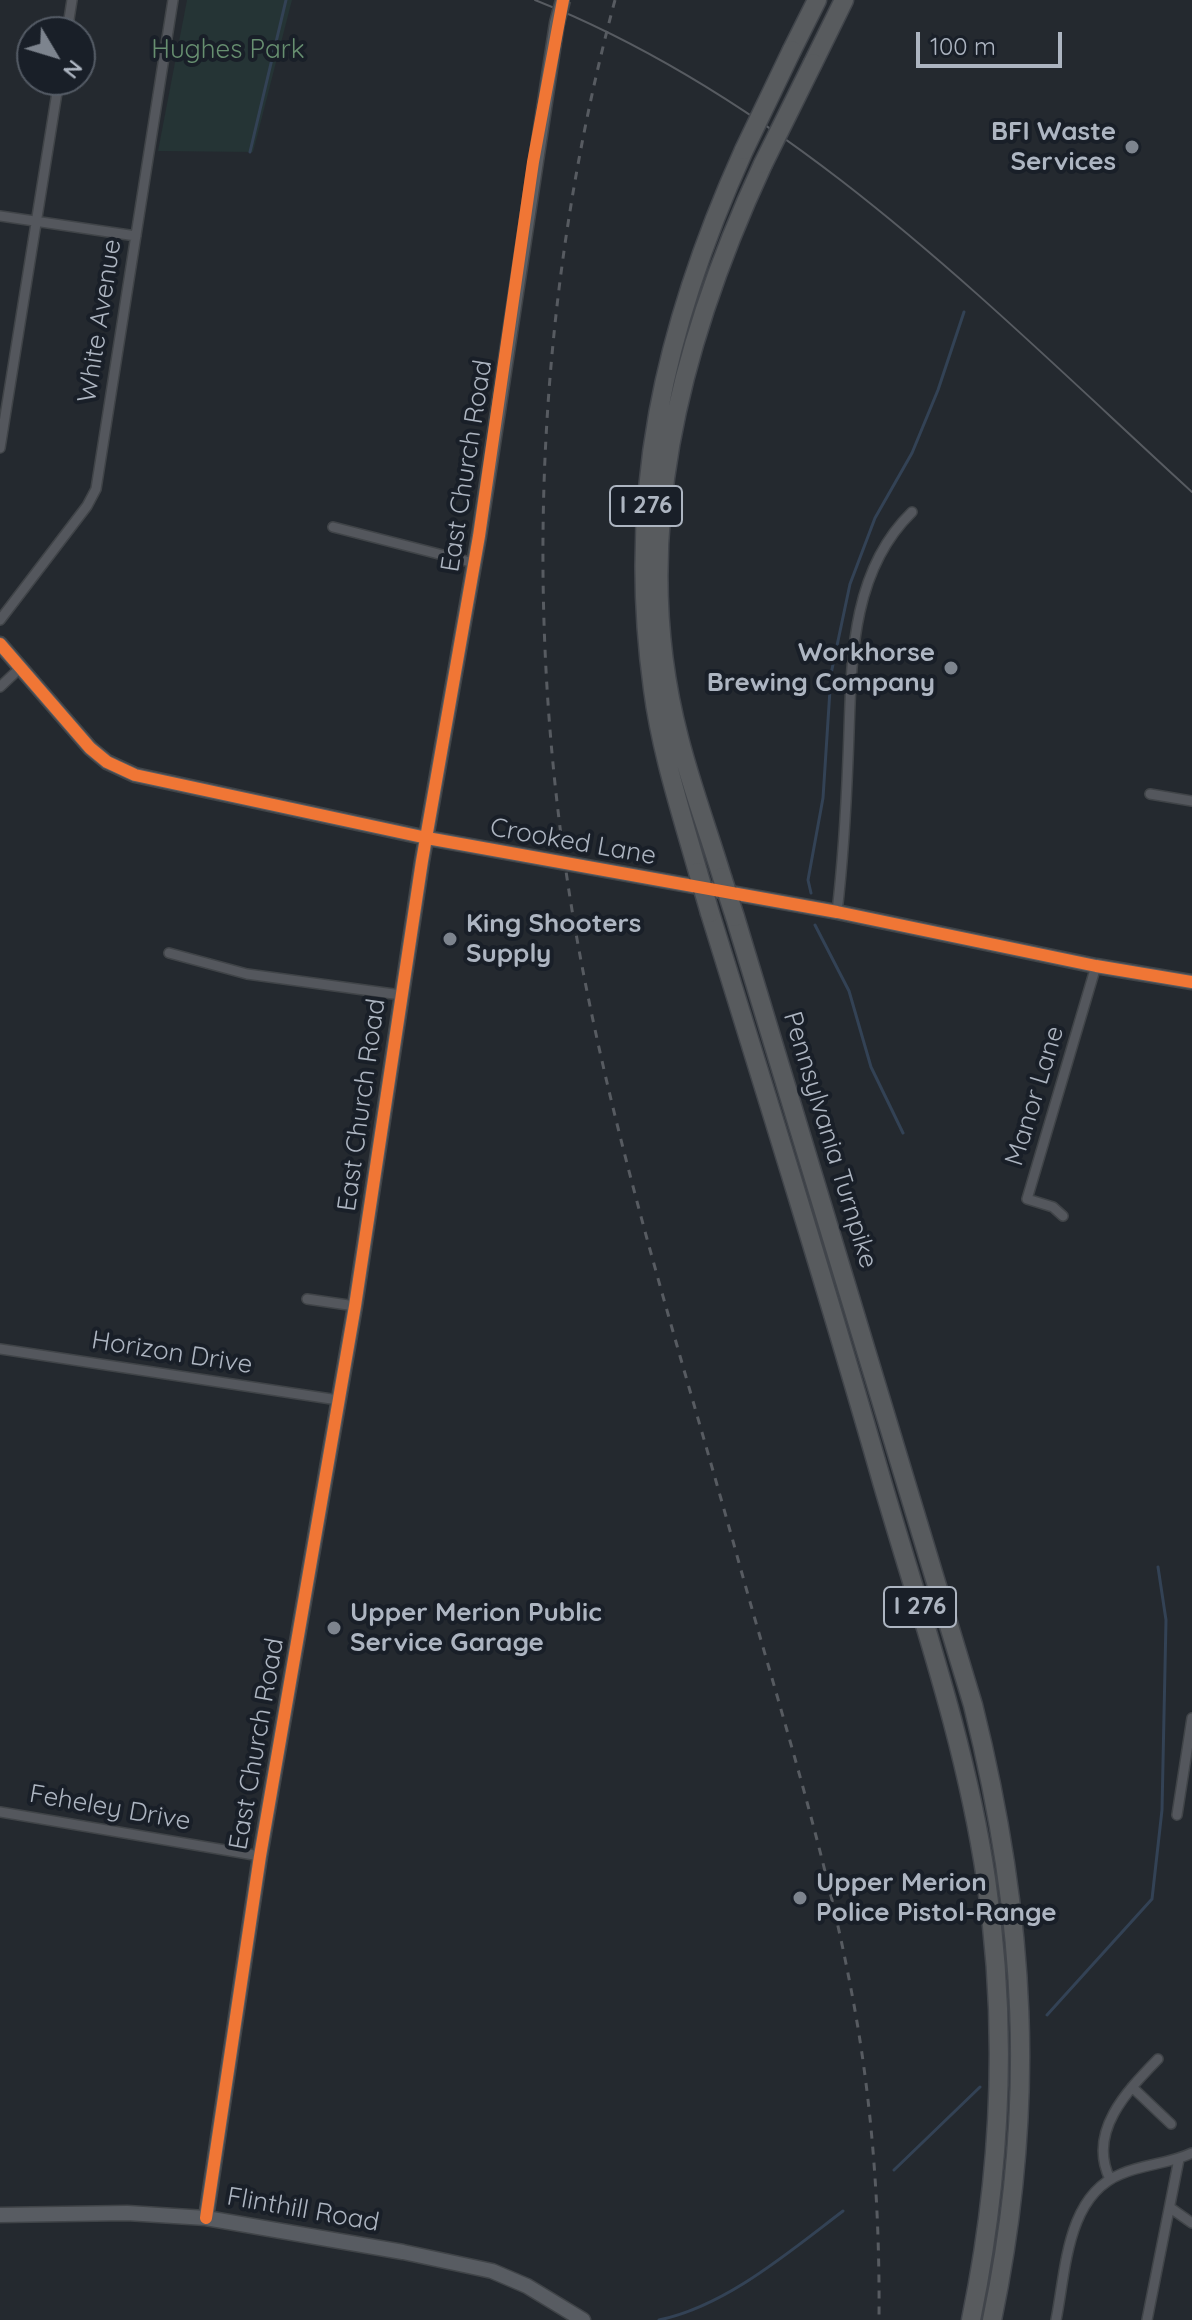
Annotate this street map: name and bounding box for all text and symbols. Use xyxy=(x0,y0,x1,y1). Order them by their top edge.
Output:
north arrow xyxy=(16,16,96,96)
scale bar xyxy=(920,16,1066,66)
text: 100 m xyxy=(930,31,996,61)
park label: Hughes Park xyxy=(151,34,305,66)
text: N xyxy=(57,55,89,85)
place label: BFI Waste Services xyxy=(991,116,1116,178)
marker: BFI Waste Services xyxy=(1123,138,1141,156)
street label: White Avenue xyxy=(72,237,128,405)
street label: East Church Road xyxy=(435,358,499,574)
road number: I 276 xyxy=(610,486,682,526)
place label: Workhorse Brewing Company xyxy=(707,637,935,698)
marker: Workhorse Brewing Company xyxy=(942,659,960,677)
street label: Crooked Lane xyxy=(488,812,658,872)
place label: King Shooters Supply xyxy=(466,908,641,970)
marker: King Shooters Supply xyxy=(441,930,459,948)
street label: East Church Road xyxy=(332,997,392,1213)
street label: Pennsylvania Turnpike xyxy=(776,1008,884,1272)
street label: Manor Lane xyxy=(999,1022,1071,1170)
street label: Horizon Drive xyxy=(89,1325,255,1381)
road number: I 276 xyxy=(884,1587,956,1627)
place label: Upper Merion Public Service Garage xyxy=(350,1597,602,1658)
marker: Upper Merion Public Service Garage xyxy=(325,1619,343,1637)
street label: East Church Road xyxy=(223,1636,291,1852)
street label: Feheley Drive xyxy=(27,1778,193,1838)
place label: Upper Merion Police Pistol-Range xyxy=(816,1867,1057,1928)
marker: Upper Merion Police Pistol-Range xyxy=(791,1889,809,1907)
street label: Flinthill Road xyxy=(224,2181,382,2239)

